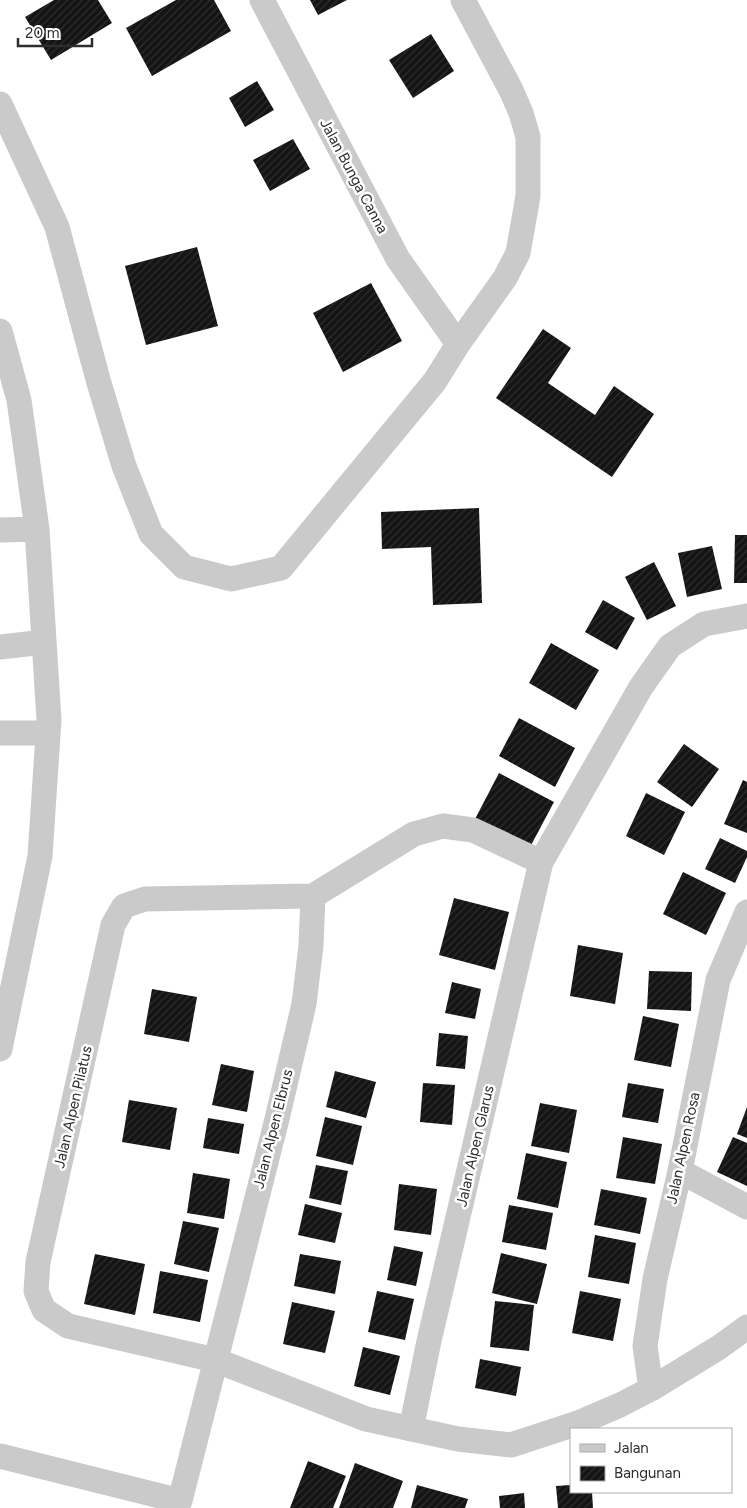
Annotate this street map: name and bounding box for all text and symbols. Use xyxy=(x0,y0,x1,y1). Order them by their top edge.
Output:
scale bar xyxy=(18,15,91,47)
text: 20 m xyxy=(25,24,59,42)
street label: Jalan Bunga Canna xyxy=(316,116,392,236)
street label: Jalan Alpen Pilatus xyxy=(50,1044,96,1170)
street label: Jalan Alpen Elbrus xyxy=(249,1067,297,1191)
street label: Jalan Alpen Glarus xyxy=(452,1084,498,1208)
street label: Jalan Alpen Rosa xyxy=(662,1091,704,1205)
legend xyxy=(570,1428,732,1493)
text: Jalan xyxy=(614,1439,649,1457)
text: Bangunan xyxy=(614,1464,681,1482)

